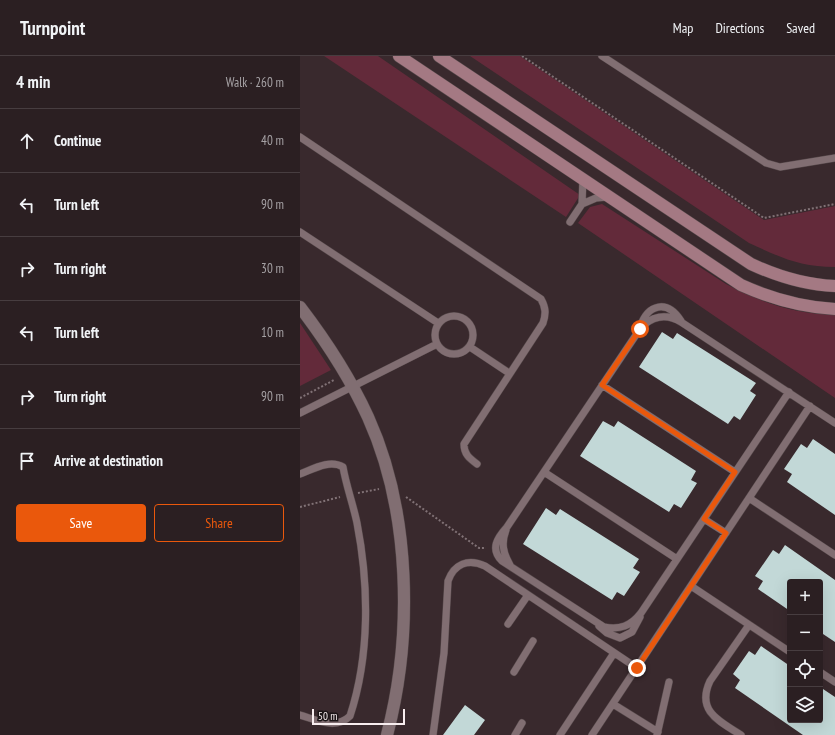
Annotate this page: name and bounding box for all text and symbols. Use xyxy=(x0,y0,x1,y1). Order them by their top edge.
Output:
text: Turnpoint xyxy=(20,16,85,40)
text: Map xyxy=(673,19,693,37)
text: Directions xyxy=(715,19,764,37)
text: Saved xyxy=(786,19,815,37)
text: 4 min xyxy=(16,71,50,93)
text: Walk · 260 m xyxy=(226,74,284,91)
icon: ahead xyxy=(16,130,38,152)
text: Continue xyxy=(54,131,101,150)
text: 40 m xyxy=(261,132,284,149)
icon: left xyxy=(16,194,38,216)
text: Turn left xyxy=(54,195,99,214)
text: 90 m xyxy=(261,196,284,213)
icon: right xyxy=(16,258,38,280)
text: Turn right xyxy=(54,259,106,278)
text: 30 m xyxy=(261,260,284,277)
route start xyxy=(631,320,649,338)
icon: left xyxy=(16,322,38,344)
text: Turn left xyxy=(54,323,99,342)
text: 10 m xyxy=(261,324,284,341)
icon: right xyxy=(16,386,38,408)
text: Turn right xyxy=(54,387,106,406)
text: 90 m xyxy=(261,388,284,405)
icon: arrive xyxy=(16,450,38,472)
text: Arrive at destination xyxy=(54,451,163,470)
button: Save xyxy=(16,504,146,542)
button: Share xyxy=(154,504,284,542)
map controls xyxy=(787,579,823,723)
button: + xyxy=(787,579,823,615)
button: − xyxy=(787,615,823,651)
button: locate xyxy=(787,651,823,687)
route end xyxy=(628,659,646,677)
button: layers xyxy=(787,687,823,723)
scale bar xyxy=(312,707,405,726)
text: 50 m xyxy=(318,709,337,723)

